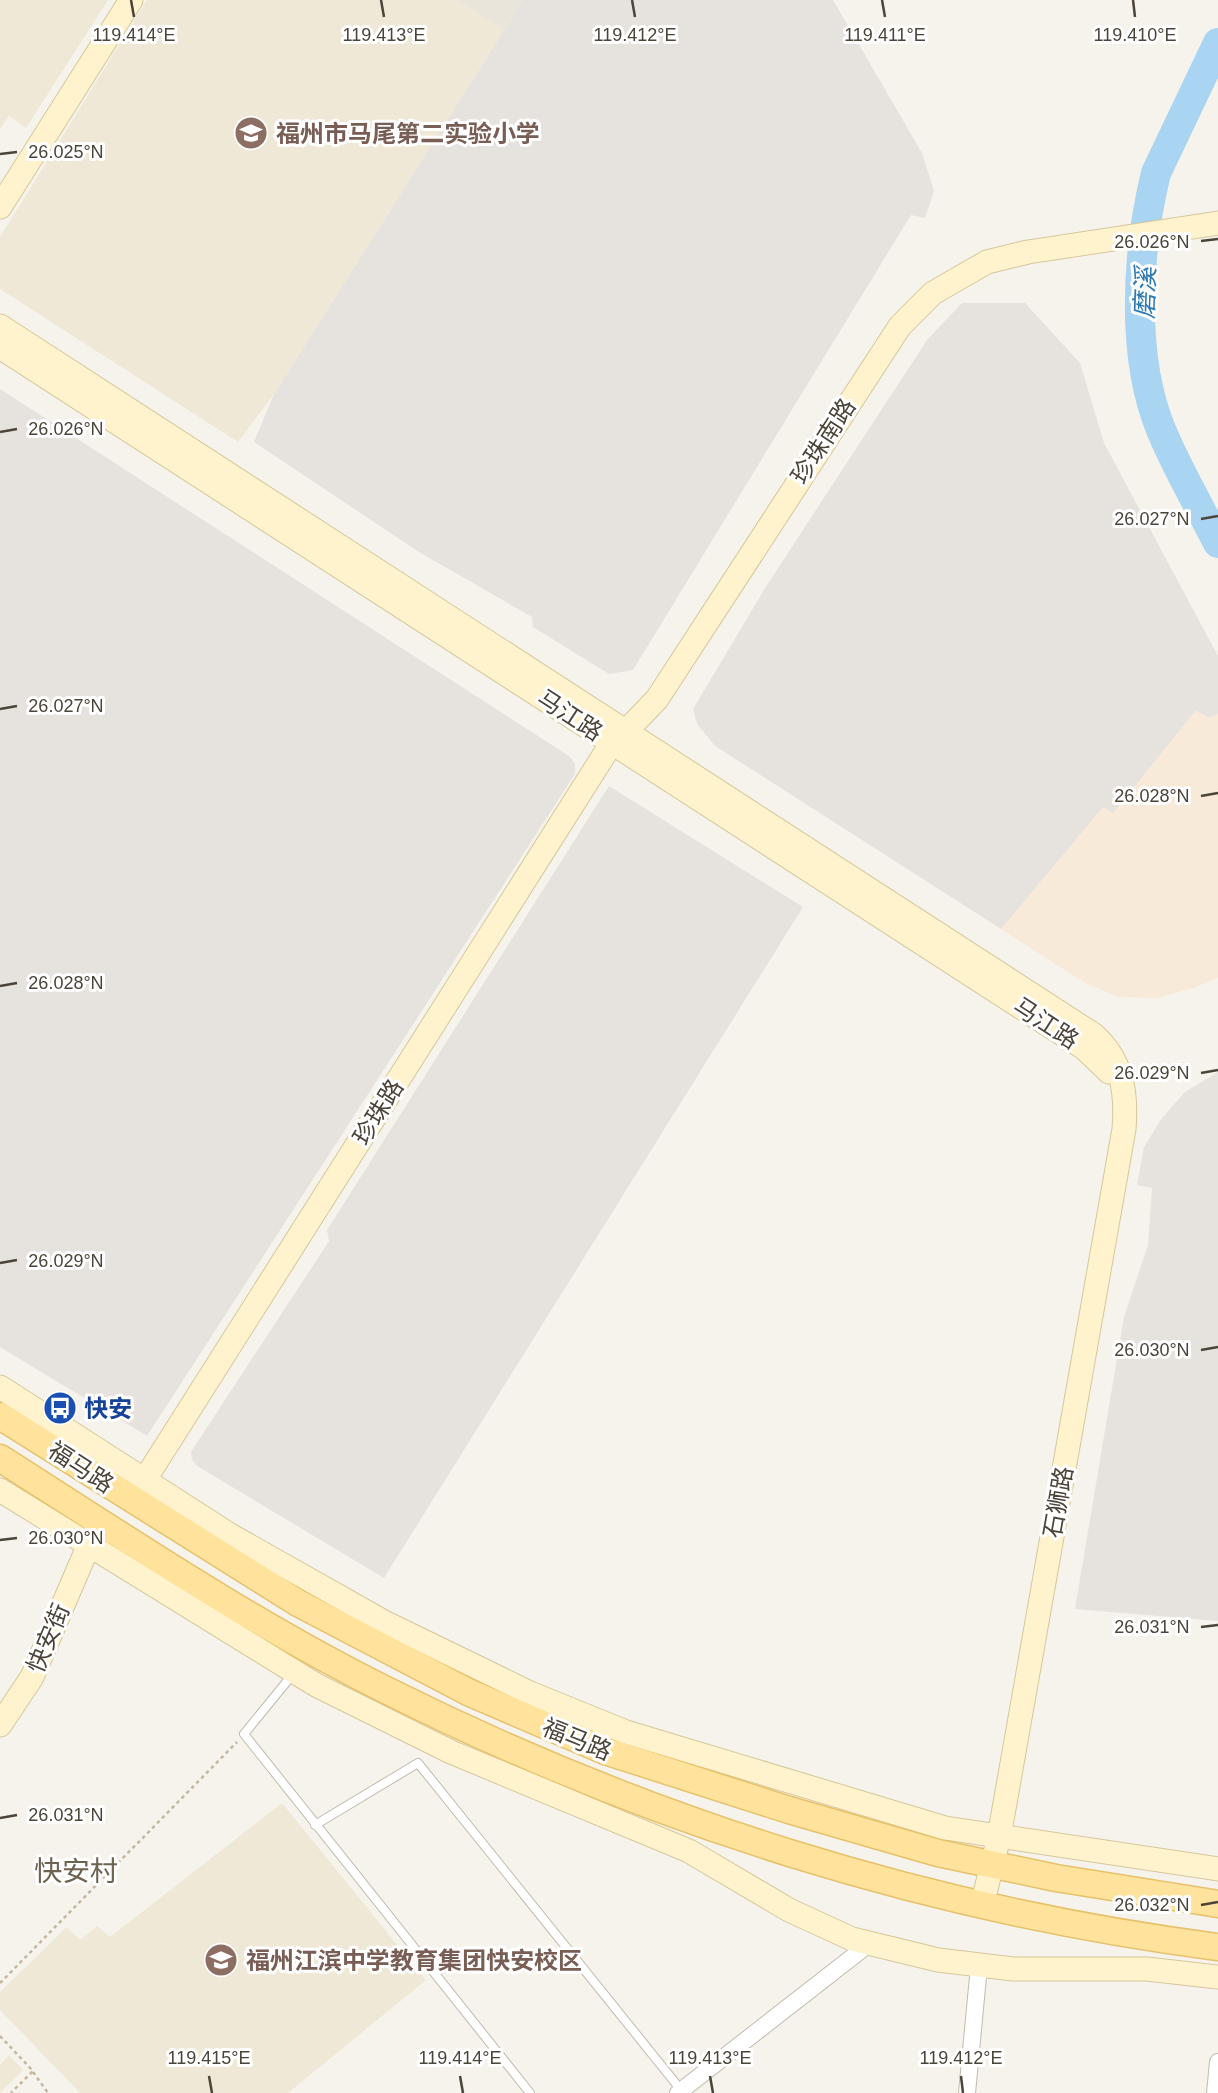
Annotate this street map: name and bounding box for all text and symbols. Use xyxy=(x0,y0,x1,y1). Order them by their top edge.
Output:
text: 119.414°E xyxy=(93,25,175,45)
text: 119.413°E xyxy=(343,25,425,45)
text: 119.412°E xyxy=(594,25,676,45)
text: 119.411°E xyxy=(844,25,926,45)
text: 119.410°E xyxy=(1094,25,1176,45)
school or university icon: 福州市马尾第二实验小学 xyxy=(232,114,270,152)
place label: 福州市马尾第二实验小学 xyxy=(276,120,540,147)
text: 26.025°N xyxy=(28,142,104,162)
text: 26.026°N xyxy=(1114,232,1190,252)
water label: 磨溪 xyxy=(1129,264,1161,320)
street label: 珍珠南路 xyxy=(786,393,860,489)
text: 26.026°N xyxy=(28,419,104,439)
text: 26.027°N xyxy=(1114,509,1190,529)
street label: 马江路 xyxy=(532,684,608,746)
text: 26.027°N xyxy=(28,696,104,716)
text: 26.028°N xyxy=(1114,786,1190,806)
text: 26.028°N xyxy=(28,973,104,993)
street label: 马江路 xyxy=(1008,992,1084,1054)
text: 26.029°N xyxy=(1114,1063,1190,1083)
street label: 珍珠路 xyxy=(347,1074,409,1150)
text: 26.029°N xyxy=(28,1251,104,1271)
text: 26.030°N xyxy=(1114,1340,1190,1360)
bus stop icon: 快安 xyxy=(41,1389,79,1427)
place label: 快安 xyxy=(84,1395,132,1422)
street label: 福马路 xyxy=(43,1436,119,1498)
street label: 石狮路 xyxy=(1038,1464,1078,1540)
text: 26.030°N xyxy=(28,1528,104,1548)
street label: 快安街 xyxy=(22,1600,74,1676)
text: 26.031°N xyxy=(1114,1617,1190,1637)
street label: 福马路 xyxy=(539,1713,615,1765)
text: 26.031°N xyxy=(28,1805,104,1825)
district label: 快安村 xyxy=(34,1856,118,1887)
text: 26.032°N xyxy=(1114,1895,1190,1915)
school or university icon: 福州江滨中学教育集团快安校区 xyxy=(202,1941,240,1979)
place label: 福州江滨中学教育集团快安校区 xyxy=(246,1947,582,1974)
text: 119.415°E xyxy=(168,2048,250,2068)
text: 119.414°E xyxy=(419,2048,501,2068)
text: 119.413°E xyxy=(669,2048,751,2068)
text: 119.412°E xyxy=(920,2048,1002,2068)

